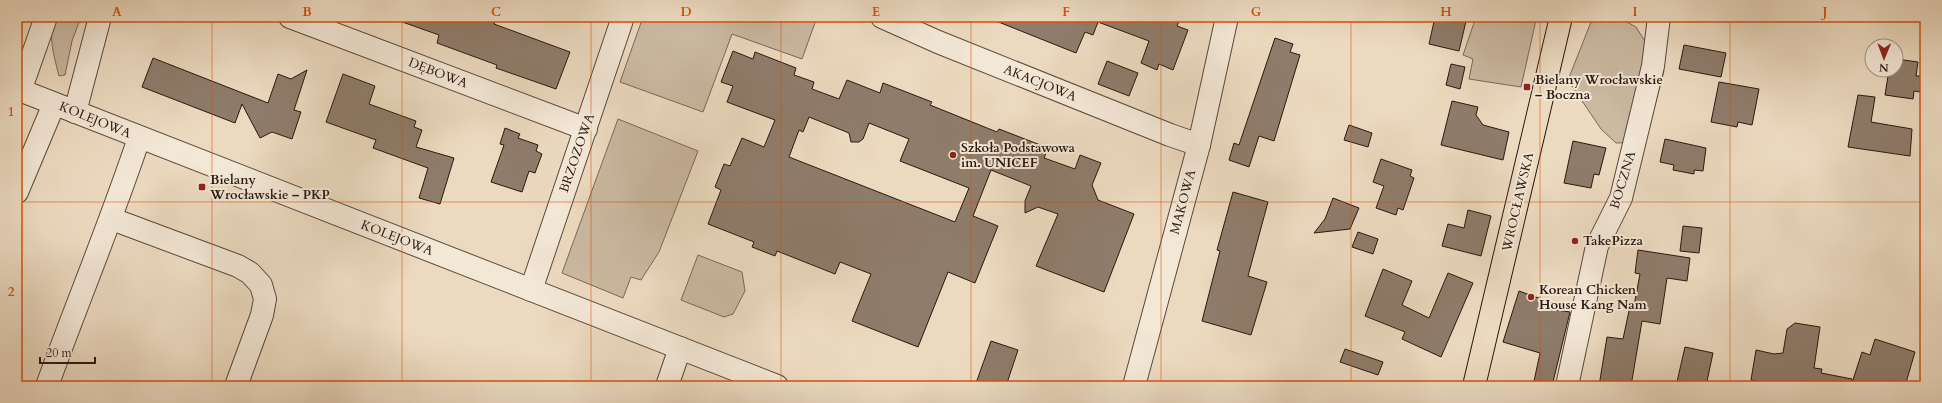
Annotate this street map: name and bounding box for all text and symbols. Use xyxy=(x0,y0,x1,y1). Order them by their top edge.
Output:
text: A xyxy=(112,3,122,21)
text: B xyxy=(302,3,312,21)
text: C xyxy=(491,3,501,21)
text: D xyxy=(680,3,692,21)
text: E xyxy=(872,3,880,21)
text: F xyxy=(1062,3,1070,21)
text: G xyxy=(1251,3,1262,21)
text: H xyxy=(1440,3,1452,21)
text: I xyxy=(1632,3,1638,21)
text: J xyxy=(1821,3,1828,21)
north arrow xyxy=(1864,38,1904,78)
street label: DĘBOWA xyxy=(406,53,471,93)
street label: AKACJOWA xyxy=(1001,60,1080,106)
text: N xyxy=(1878,60,1889,75)
place label: Bielany Wrocławskie – Boczna xyxy=(1535,71,1663,104)
marker: Bielany Wrocławskie – Boczna xyxy=(1522,82,1532,92)
street label: KOLEJOWA xyxy=(56,97,134,143)
text: 1 xyxy=(8,103,14,121)
street label: BRZOZOWA xyxy=(555,110,599,195)
place label: Szkoła Podstawowa im. UNICEF xyxy=(961,139,1075,172)
street label: BOCZNA xyxy=(1606,148,1641,211)
marker: Szkoła Podstawowa im. UNICEF xyxy=(948,150,958,160)
street label: WROCŁAWSKA xyxy=(1498,150,1538,254)
street label: MAKOWA xyxy=(1166,167,1200,236)
place label: Bielany Wrocławskie – PKP xyxy=(209,171,330,204)
marker: Bielany Wrocławskie – PKP xyxy=(197,182,207,192)
street label: KOLEJOWA xyxy=(358,216,436,260)
place label: TakePizza xyxy=(1583,232,1644,250)
marker: TakePizza xyxy=(1570,236,1580,246)
place label: Korean Chicken House Kang Nam xyxy=(1539,281,1647,314)
text: 2 xyxy=(8,283,15,301)
marker: Korean Chicken House Kang Nam xyxy=(1526,292,1536,302)
scale bar xyxy=(40,339,95,365)
text: 20 m xyxy=(46,345,73,361)

